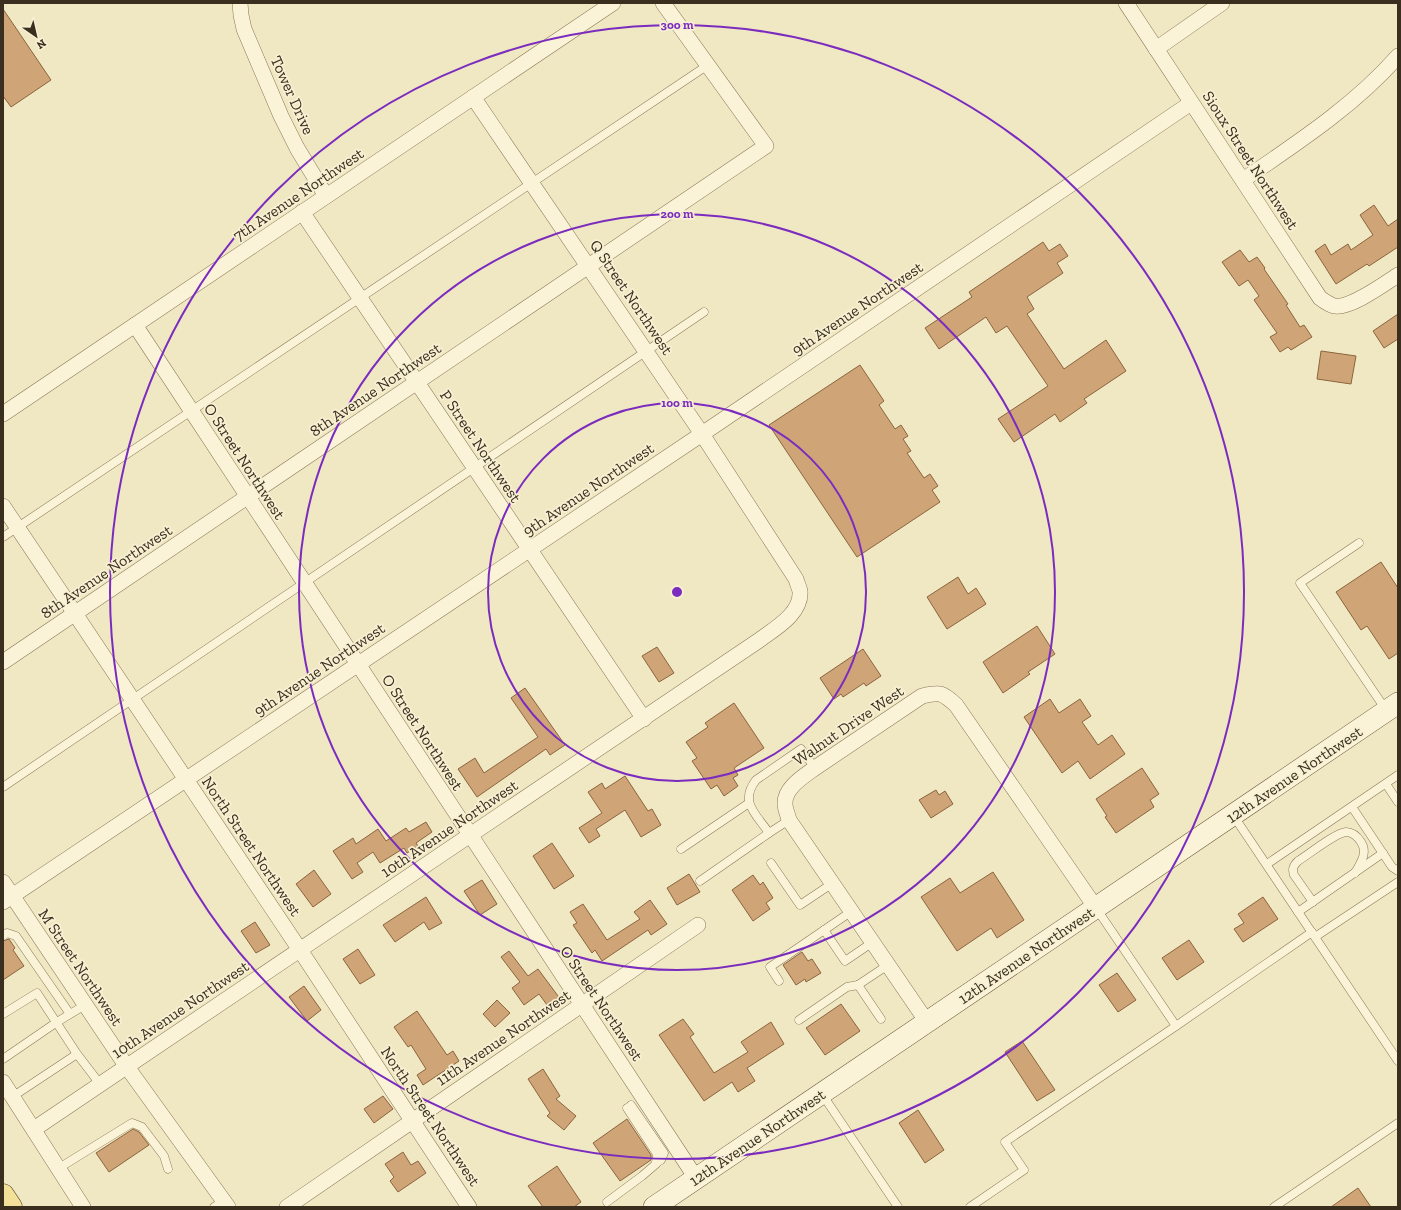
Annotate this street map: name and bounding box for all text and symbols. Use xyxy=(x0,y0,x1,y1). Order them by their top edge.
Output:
north arrow xyxy=(16,16,56,56)
text: 300 m xyxy=(661,18,694,32)
text: N xyxy=(34,36,48,52)
street label: Tower Drive xyxy=(267,53,318,138)
street label: Sioux Street Northwest xyxy=(1199,87,1303,233)
street label: 7th Avenue Northwest xyxy=(229,144,367,245)
text: 200 m xyxy=(660,207,694,221)
street label: Q Street Northwest xyxy=(586,236,677,358)
street label: 9th Avenue Northwest xyxy=(788,257,927,359)
street label: 8th Avenue Northwest xyxy=(306,338,445,440)
street label: P Street Northwest xyxy=(436,386,525,506)
text: 100 m xyxy=(661,396,693,410)
street label: O Street Northwest xyxy=(200,400,289,523)
street label: 9th Avenue Northwest xyxy=(519,438,658,540)
street label: 8th Avenue Northwest xyxy=(37,520,176,622)
centre of rings xyxy=(670,585,684,599)
street label: 9th Avenue Northwest xyxy=(250,618,389,720)
street label: O Street Northwest xyxy=(378,671,467,794)
street label: Walnut Drive West xyxy=(789,681,907,769)
street label: 12th Avenue Northwest xyxy=(1223,722,1366,827)
street label: North Street Northwest xyxy=(198,773,305,920)
street label: 10th Avenue Northwest xyxy=(377,775,521,881)
street label: 12th Avenue Northwest xyxy=(955,903,1098,1008)
street label: M Street Northwest xyxy=(34,905,127,1029)
street label: O Street Northwest xyxy=(556,942,647,1064)
street label: 10th Avenue Northwest xyxy=(108,956,252,1062)
street label: 11th Avenue Northwest xyxy=(432,985,574,1089)
street label: North Street Northwest xyxy=(377,1043,484,1190)
street label: 12th Avenue Northwest xyxy=(686,1085,829,1190)

